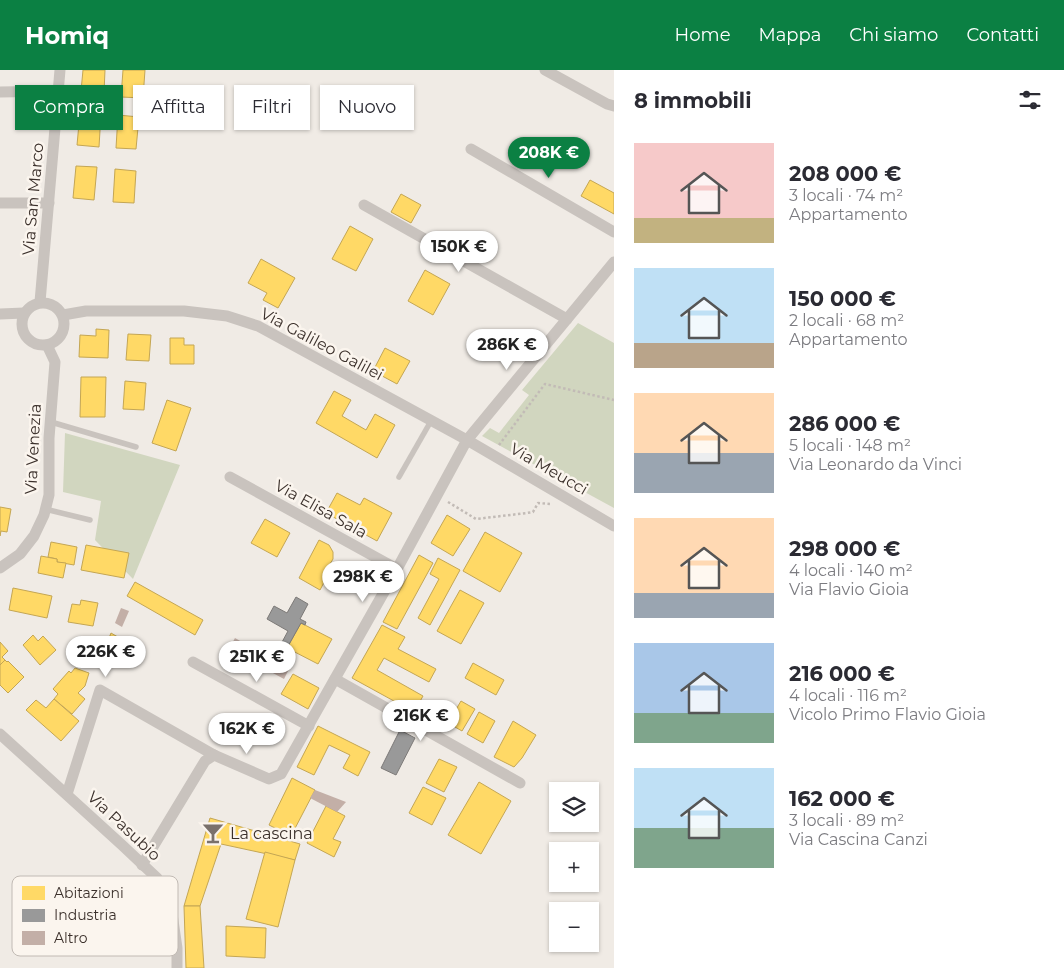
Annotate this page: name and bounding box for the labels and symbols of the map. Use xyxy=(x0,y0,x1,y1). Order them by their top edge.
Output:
pin: 208K € xyxy=(508,136,590,179)
street label: Via San Marco xyxy=(19,142,47,256)
pin: 150K € xyxy=(418,230,500,273)
street label: Via Galileo Galilei xyxy=(257,304,387,384)
pin: 286K € xyxy=(466,328,548,371)
street label: Via Venezia xyxy=(21,403,45,495)
street label: Via Meucci xyxy=(507,439,591,499)
street label: Via Elisa Sala xyxy=(272,476,370,542)
pin: 298K € xyxy=(322,560,404,603)
pin: 226K € xyxy=(65,636,147,678)
pin: 251K € xyxy=(216,640,298,683)
pin: 216K € xyxy=(380,700,462,742)
pin: 162K € xyxy=(206,712,288,755)
street label: Via Pasubio xyxy=(83,787,165,865)
bar icon: La cascina xyxy=(200,820,226,846)
place label: La cascina xyxy=(230,824,313,843)
legend xyxy=(12,876,178,956)
text: Abitazioni xyxy=(54,884,124,902)
text: Industria xyxy=(54,906,117,924)
text: Altro xyxy=(54,929,88,947)

